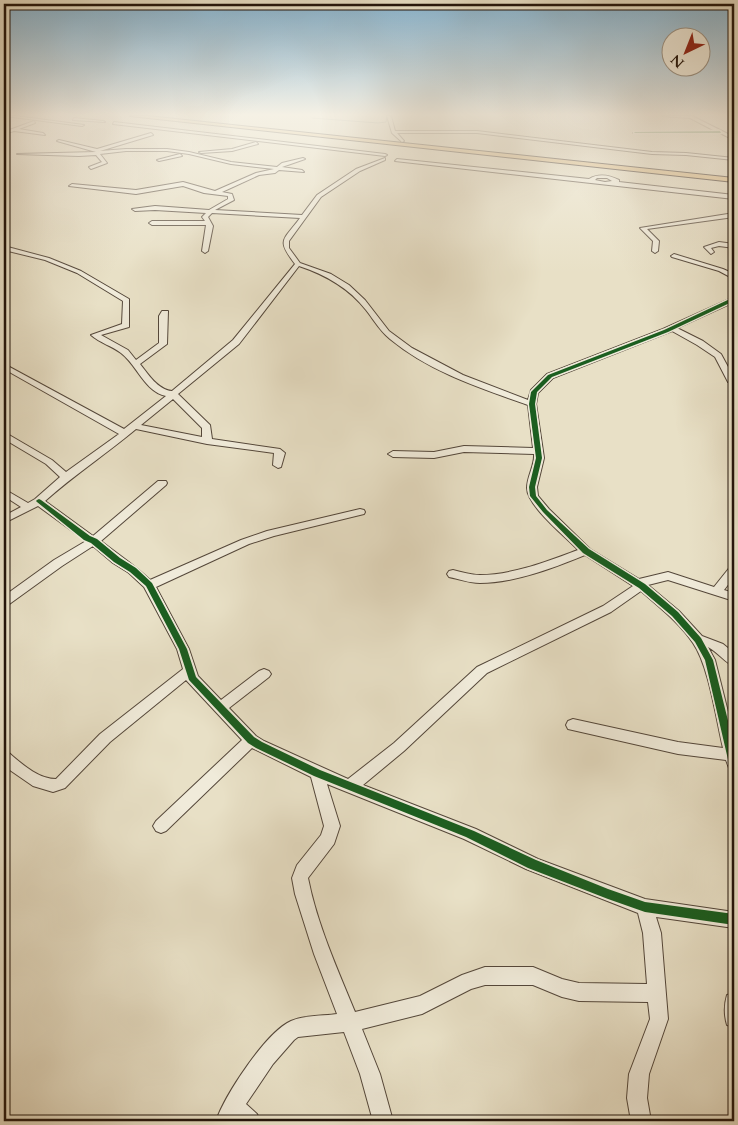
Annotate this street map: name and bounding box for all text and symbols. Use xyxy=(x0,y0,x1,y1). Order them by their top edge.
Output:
north arrow xyxy=(660,28,710,78)
text: N xyxy=(667,50,688,72)

